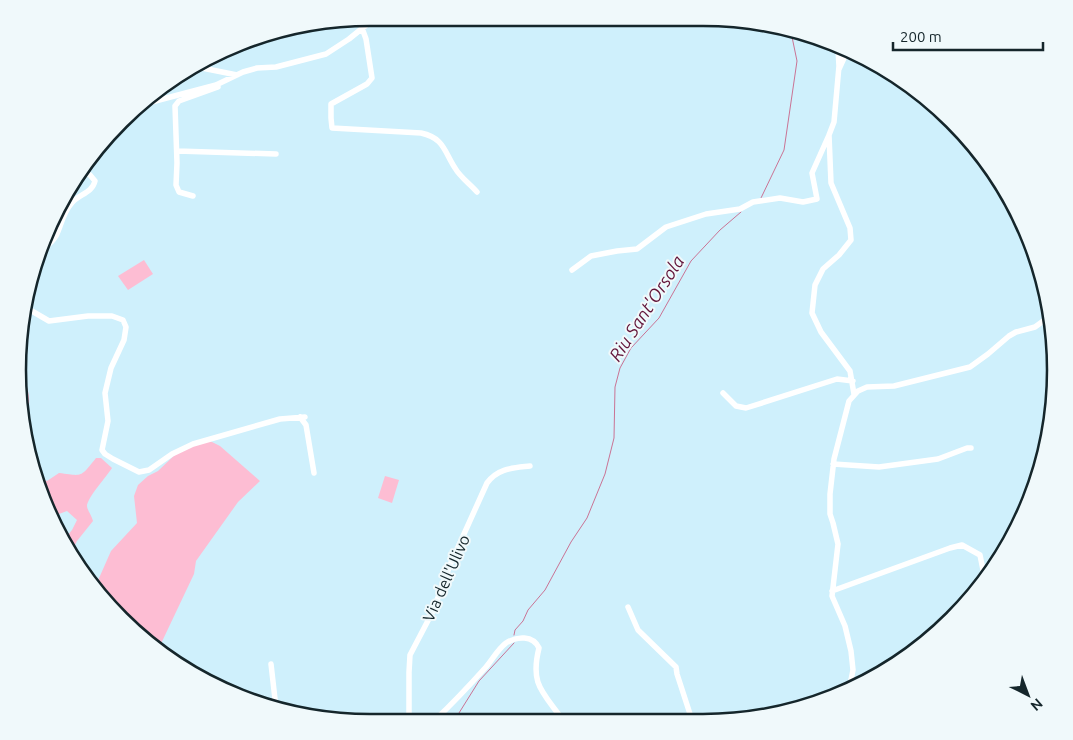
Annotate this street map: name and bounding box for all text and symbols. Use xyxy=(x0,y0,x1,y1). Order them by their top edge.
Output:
scale bar xyxy=(893,20,1043,52)
text: 200 m xyxy=(900,28,942,45)
water label: Riu Sant'Orsola xyxy=(605,251,688,364)
street label: Via dell'Ulivo xyxy=(419,532,473,624)
north arrow xyxy=(1003,670,1053,720)
text: N xyxy=(1027,695,1046,714)

